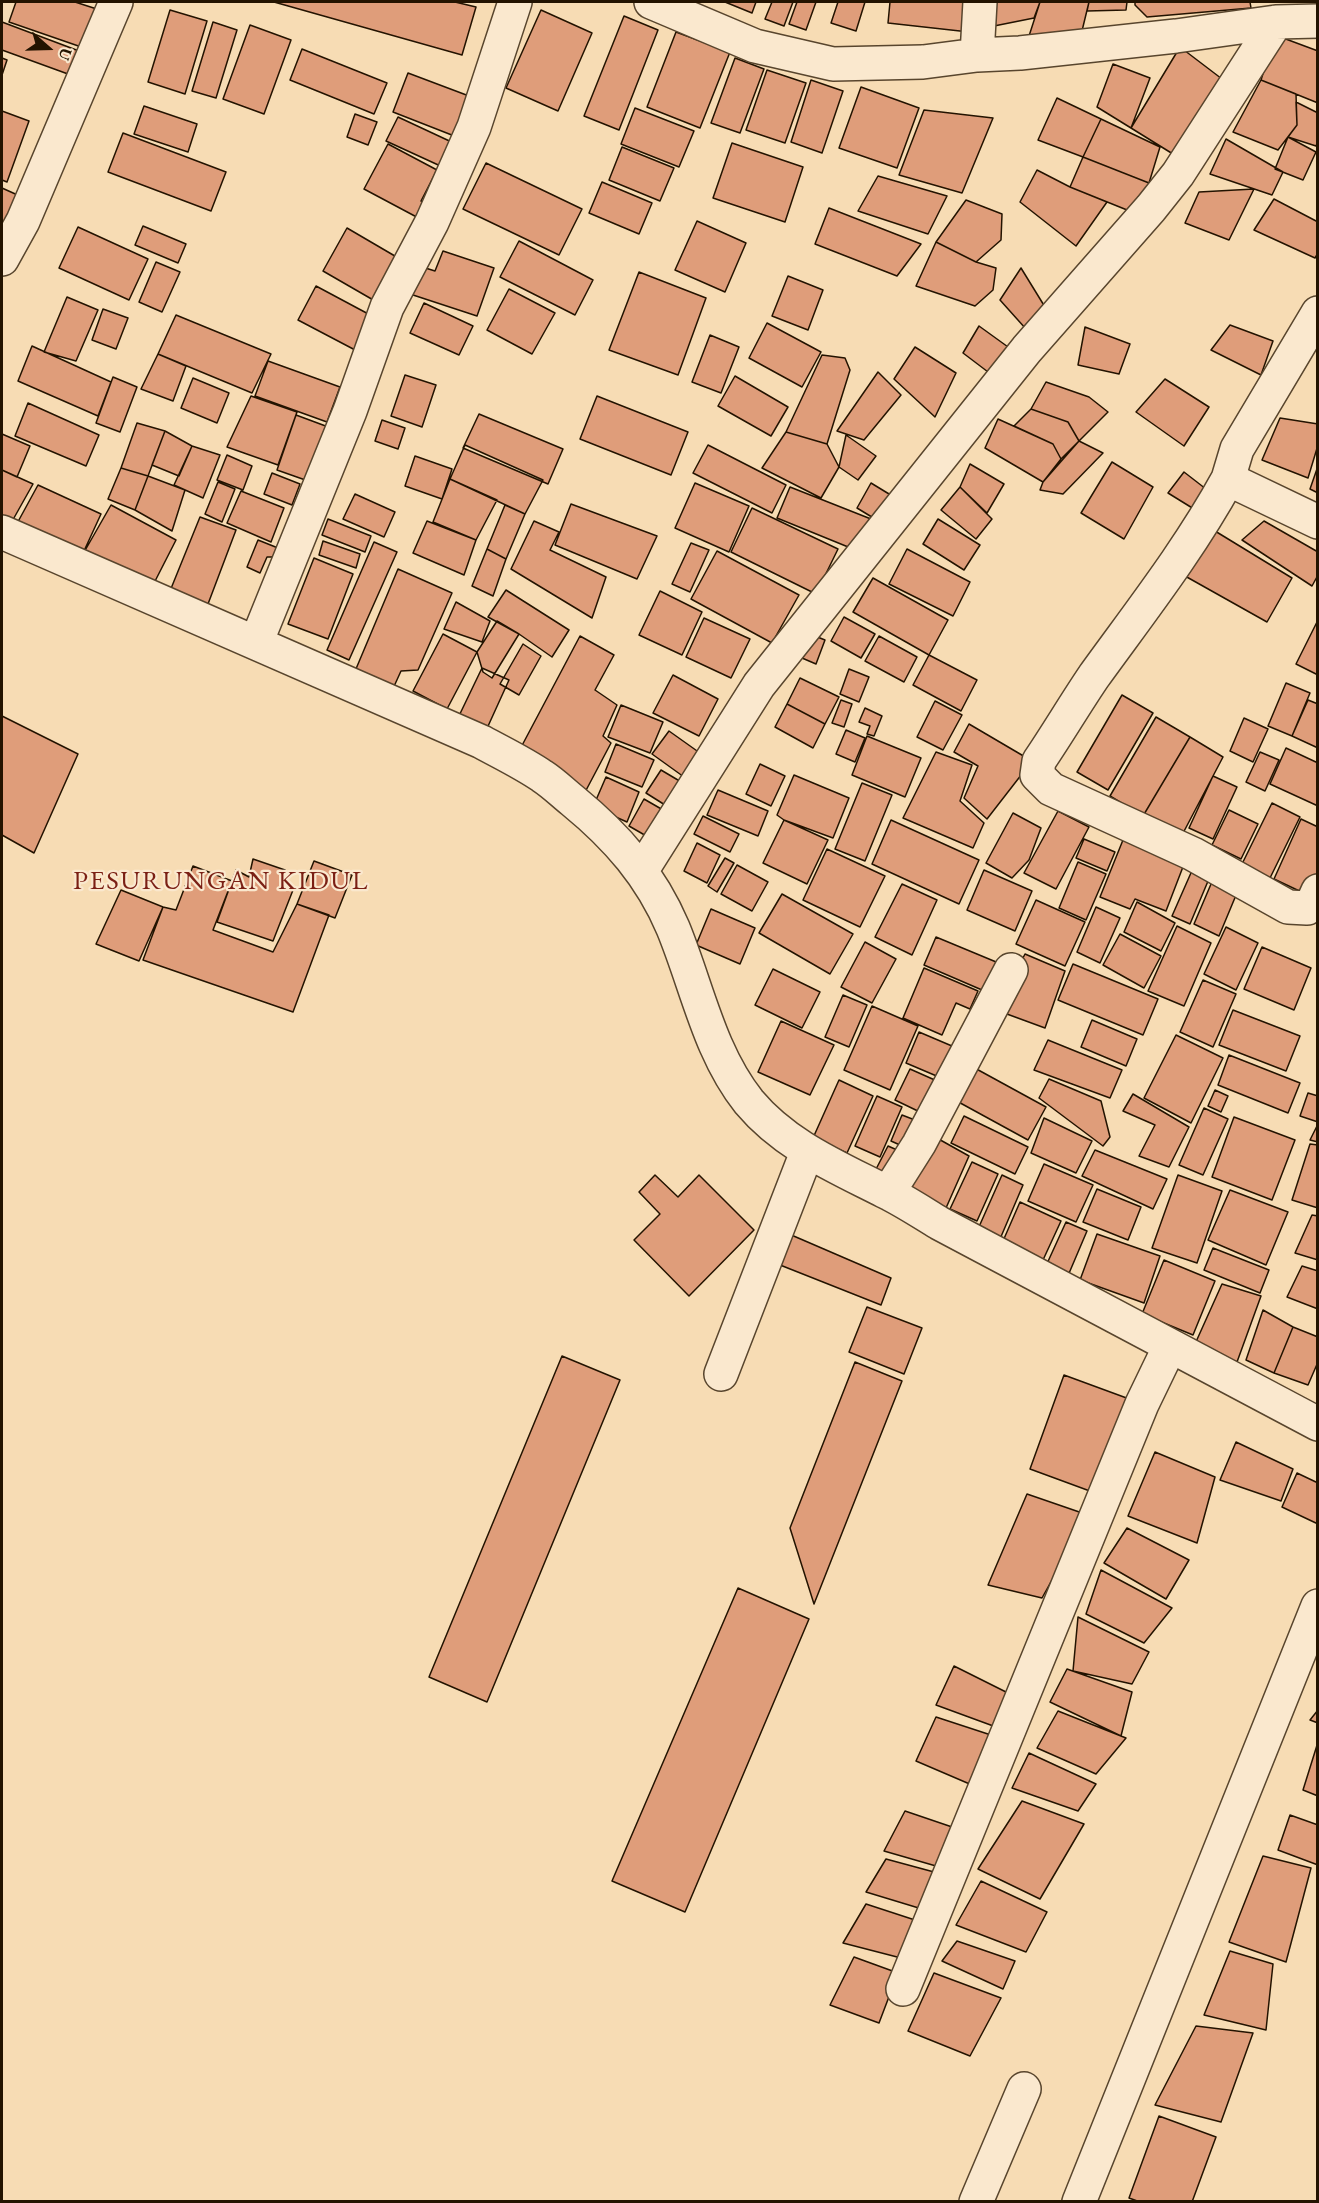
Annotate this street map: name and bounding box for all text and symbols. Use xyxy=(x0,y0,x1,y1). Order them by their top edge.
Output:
north arrow xyxy=(18,18,78,78)
text: U xyxy=(53,45,77,64)
district label: PESURUNGAN KIDUL xyxy=(73,866,369,898)

